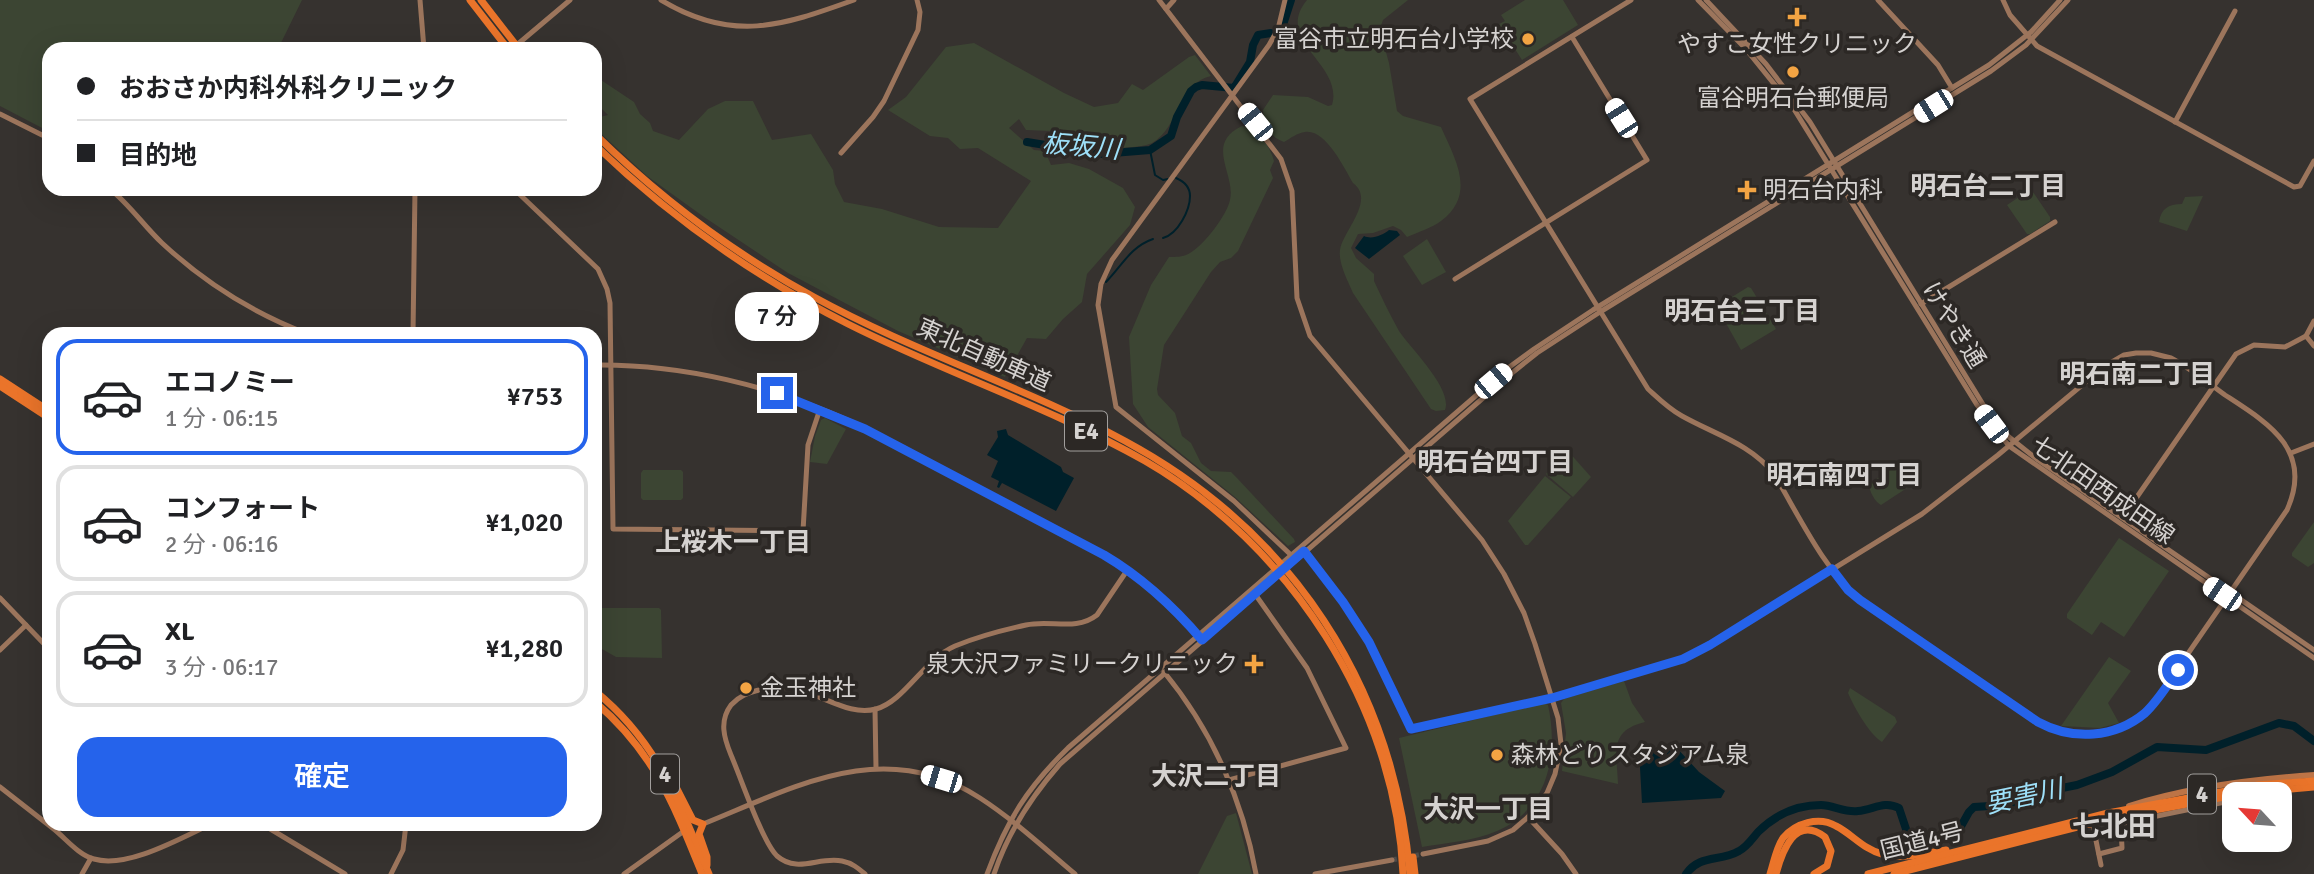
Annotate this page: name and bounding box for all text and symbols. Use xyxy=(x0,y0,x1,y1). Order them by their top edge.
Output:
marker: やすこ女性クリニック xyxy=(1787,7,1807,27)
place label: 富谷市立明石台小学校 xyxy=(1274,24,1514,54)
place label: やすこ女性クリニック xyxy=(1677,29,1917,59)
marker: 富谷市立明石台小学校 xyxy=(1520,31,1536,47)
marker: 富谷明石台郵便局 xyxy=(1785,64,1801,80)
text: おおさか内科外科クリニック xyxy=(119,73,457,105)
place label: 富谷明石台郵便局 xyxy=(1697,83,1889,113)
car xyxy=(1910,86,1957,126)
car xyxy=(1601,95,1642,141)
car xyxy=(1234,99,1277,145)
water label: 板坂川 xyxy=(1041,128,1124,167)
text: 目的地 xyxy=(119,140,197,172)
district label: 明石台二丁目 xyxy=(1910,171,2066,203)
place label: 明石台内科 xyxy=(1763,175,1883,205)
marker: 明石台内科 xyxy=(1737,180,1757,200)
street label: けやき通 xyxy=(1916,276,1992,374)
callout: 7 分 xyxy=(735,292,819,340)
district label: 明石台三丁目 xyxy=(1664,296,1820,328)
text: 7 分 xyxy=(757,302,797,331)
street label: 東北自動車道 xyxy=(912,312,1056,398)
car xyxy=(1471,359,1516,403)
district label: 明石南二丁目 xyxy=(2059,359,2215,391)
icon: car xyxy=(81,366,144,429)
text: エコノミー xyxy=(165,367,295,399)
route end xyxy=(761,377,793,409)
text: ¥753 xyxy=(507,381,563,413)
car xyxy=(1970,401,2013,447)
text: 1 分 · 06:15 xyxy=(165,404,278,433)
road number: E4 xyxy=(1065,412,1107,450)
street label: 七北田西成田線 xyxy=(2026,430,2180,550)
district label: 明石台四丁目 xyxy=(1417,447,1573,479)
district label: 明石南四丁目 xyxy=(1766,460,1922,492)
icon: car xyxy=(81,492,144,555)
text: コンフォート xyxy=(165,493,320,525)
text: ¥1,020 xyxy=(485,507,563,539)
district label: 上桜木一丁目 xyxy=(655,527,811,559)
text: 2 分 · 06:16 xyxy=(165,530,278,559)
car xyxy=(2199,574,2246,614)
text: XL xyxy=(165,616,195,648)
icon: car xyxy=(81,618,144,681)
text: ¥1,280 xyxy=(485,633,563,665)
place label: 泉大沢ファミリークリニック xyxy=(926,649,1238,679)
text: 3 分 · 06:17 xyxy=(165,653,278,682)
marker: 泉大沢ファミリークリニック xyxy=(1244,654,1264,674)
route start xyxy=(2162,654,2194,686)
place label: 金玉神社 xyxy=(760,673,856,703)
marker: 金玉神社 xyxy=(738,680,754,696)
button: 確定 xyxy=(77,737,567,817)
place label: 森林どりスタジアム泉 xyxy=(1511,740,1749,770)
marker: 森林どりスタジアム泉 xyxy=(1489,747,1505,763)
road number: 4 xyxy=(651,754,679,794)
district label: 大沢二丁目 xyxy=(1151,761,1281,793)
car xyxy=(918,763,965,795)
water label: 要害川 xyxy=(1983,773,2068,821)
road number: 4 xyxy=(2188,774,2216,814)
north arrow xyxy=(2222,782,2292,852)
map controls xyxy=(2222,782,2292,852)
district label: 大沢一丁目 xyxy=(1423,794,1553,826)
district label: 七北田 xyxy=(2072,810,2156,844)
street label: 国道4号 xyxy=(1877,816,1967,866)

